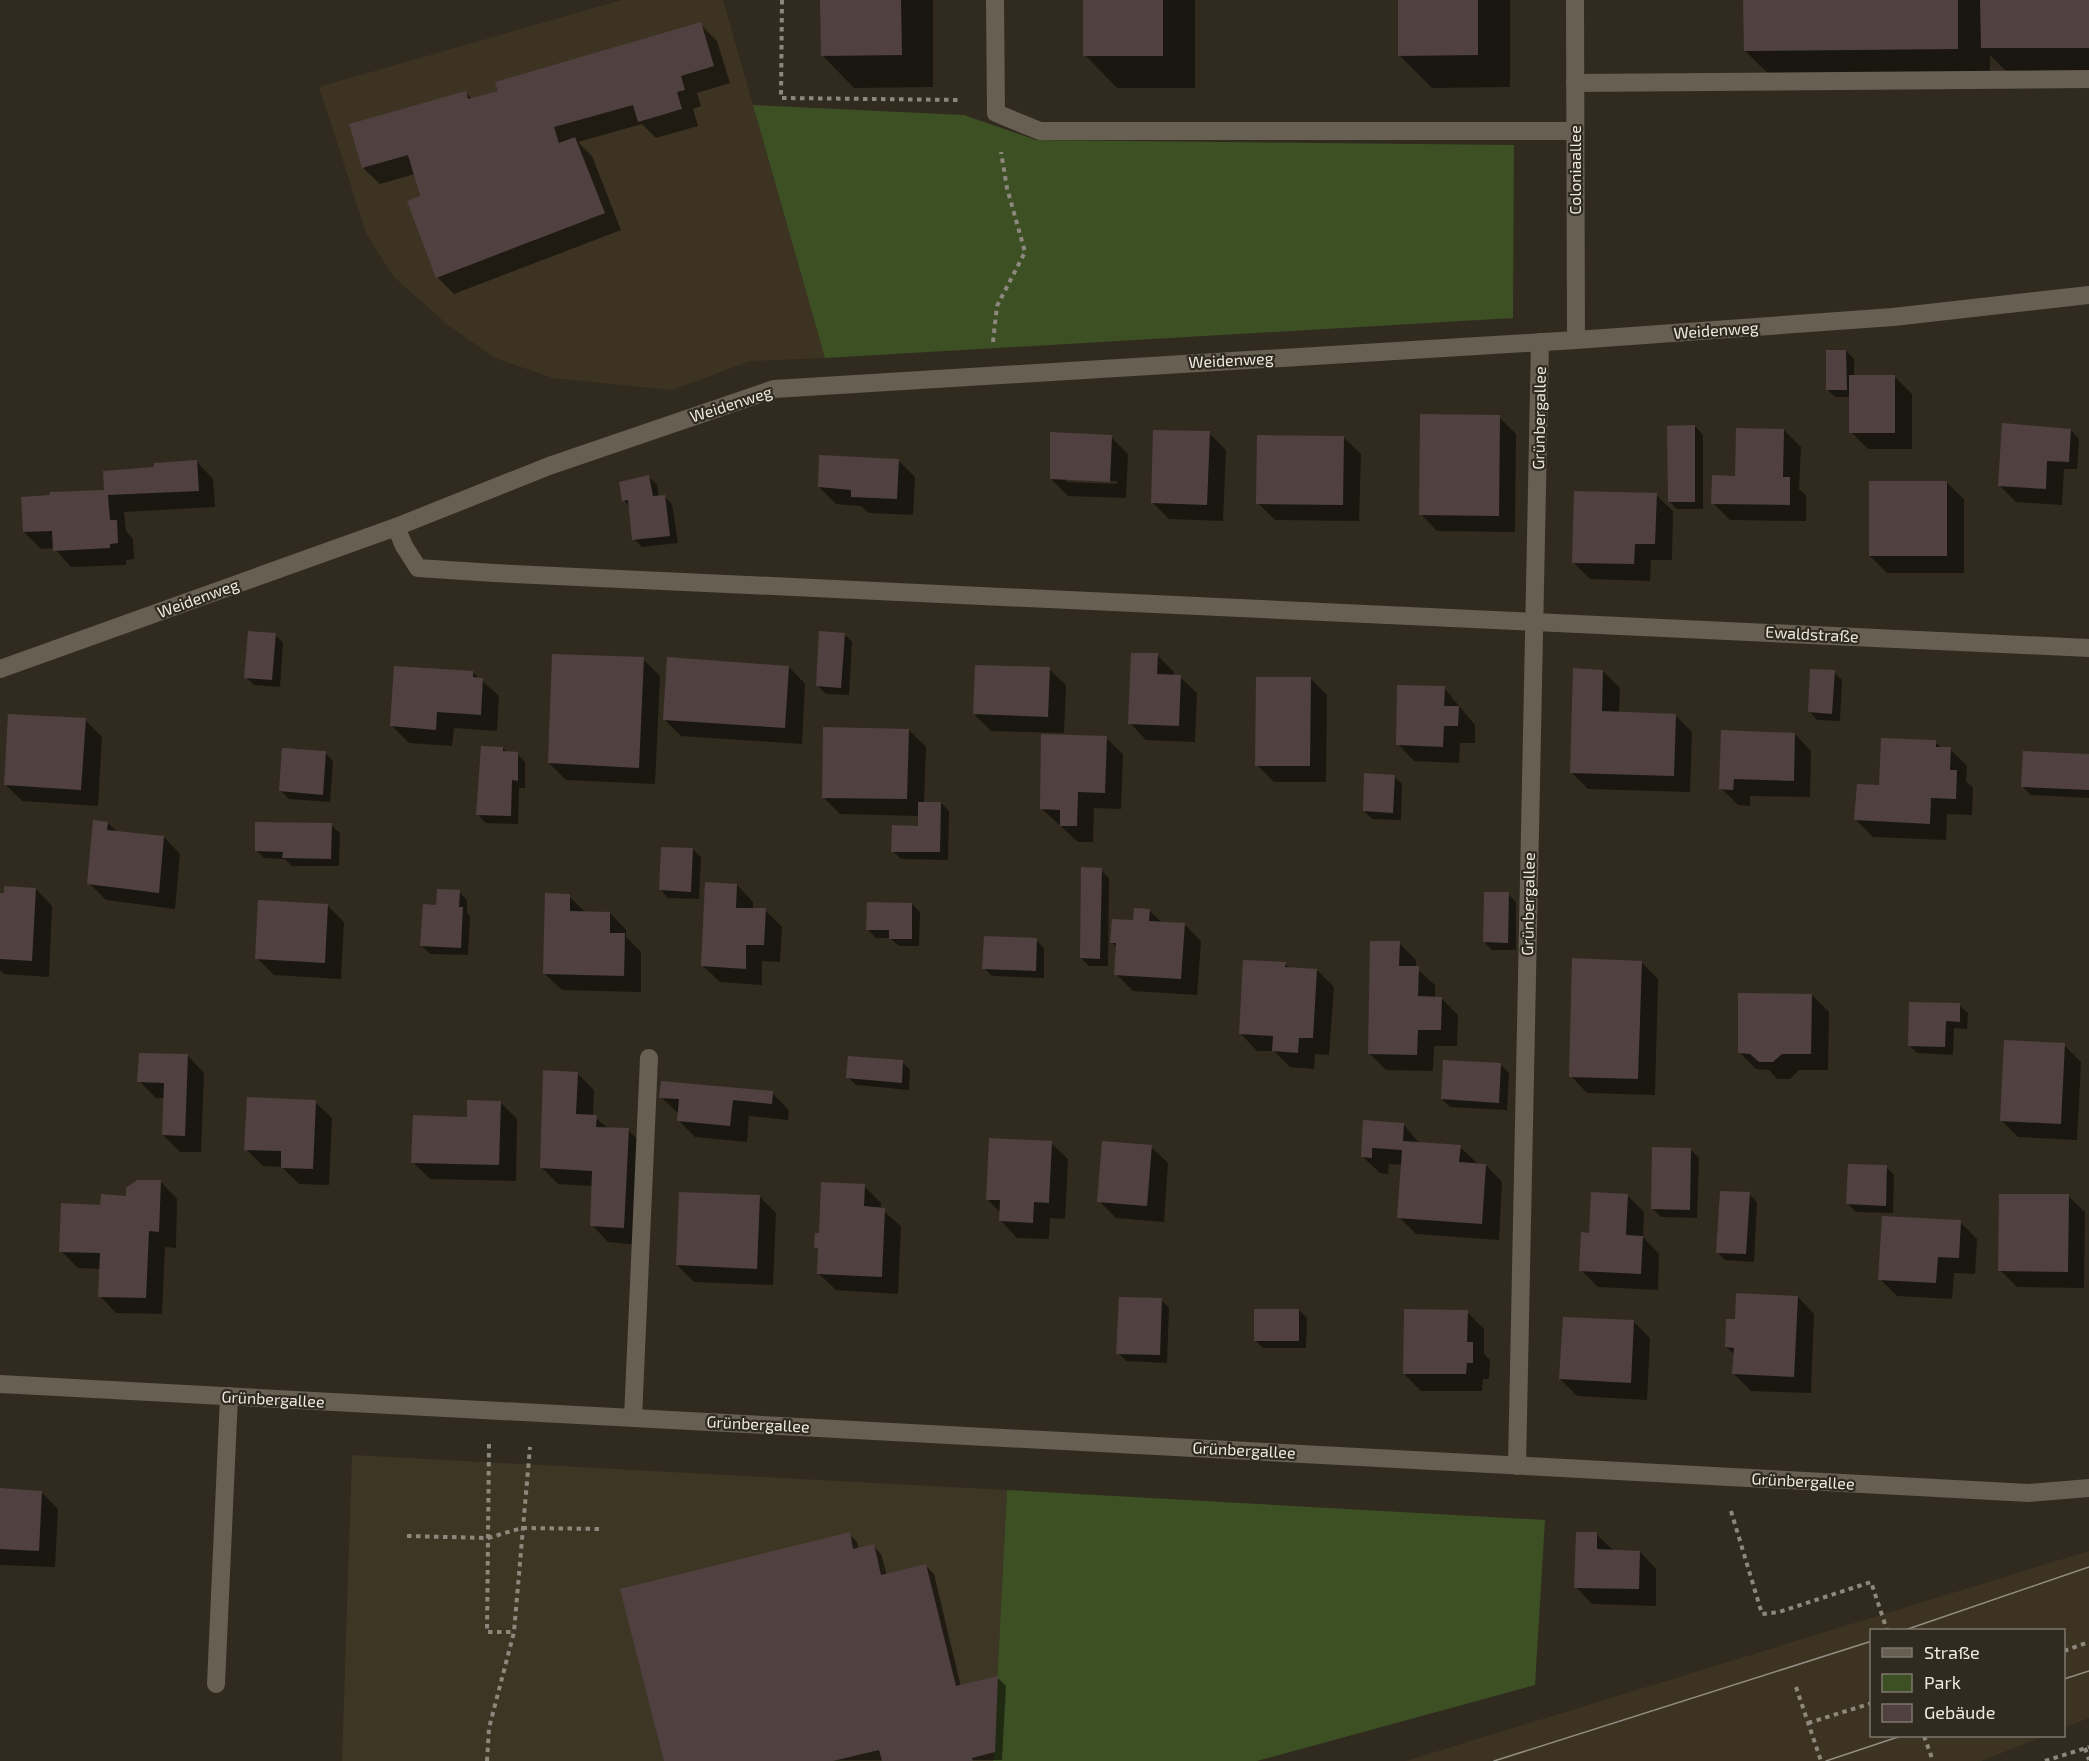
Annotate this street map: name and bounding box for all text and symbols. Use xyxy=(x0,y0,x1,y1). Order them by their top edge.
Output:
street label: Coloniaallee xyxy=(1565,125,1584,215)
street label: Weidenweg xyxy=(1673,317,1759,342)
street label: Weidenweg xyxy=(1188,348,1274,371)
street label: Grünbergallee xyxy=(1528,366,1549,470)
street label: Weidenweg xyxy=(687,381,774,426)
street label: Weidenweg xyxy=(155,574,241,621)
street label: Ewaldstraße xyxy=(1765,622,1859,645)
street label: Grünbergallee xyxy=(1517,852,1538,956)
street label: Grünbergallee xyxy=(221,1386,325,1411)
street label: Grünbergallee xyxy=(706,1411,810,1436)
street label: Grünbergallee xyxy=(1192,1437,1296,1462)
street label: Grünbergallee xyxy=(1751,1468,1855,1493)
legend xyxy=(1870,1629,2065,1737)
text: Straße xyxy=(1924,1641,1980,1663)
text: Park xyxy=(1924,1671,1961,1693)
text: Gebäude xyxy=(1924,1701,1995,1723)

